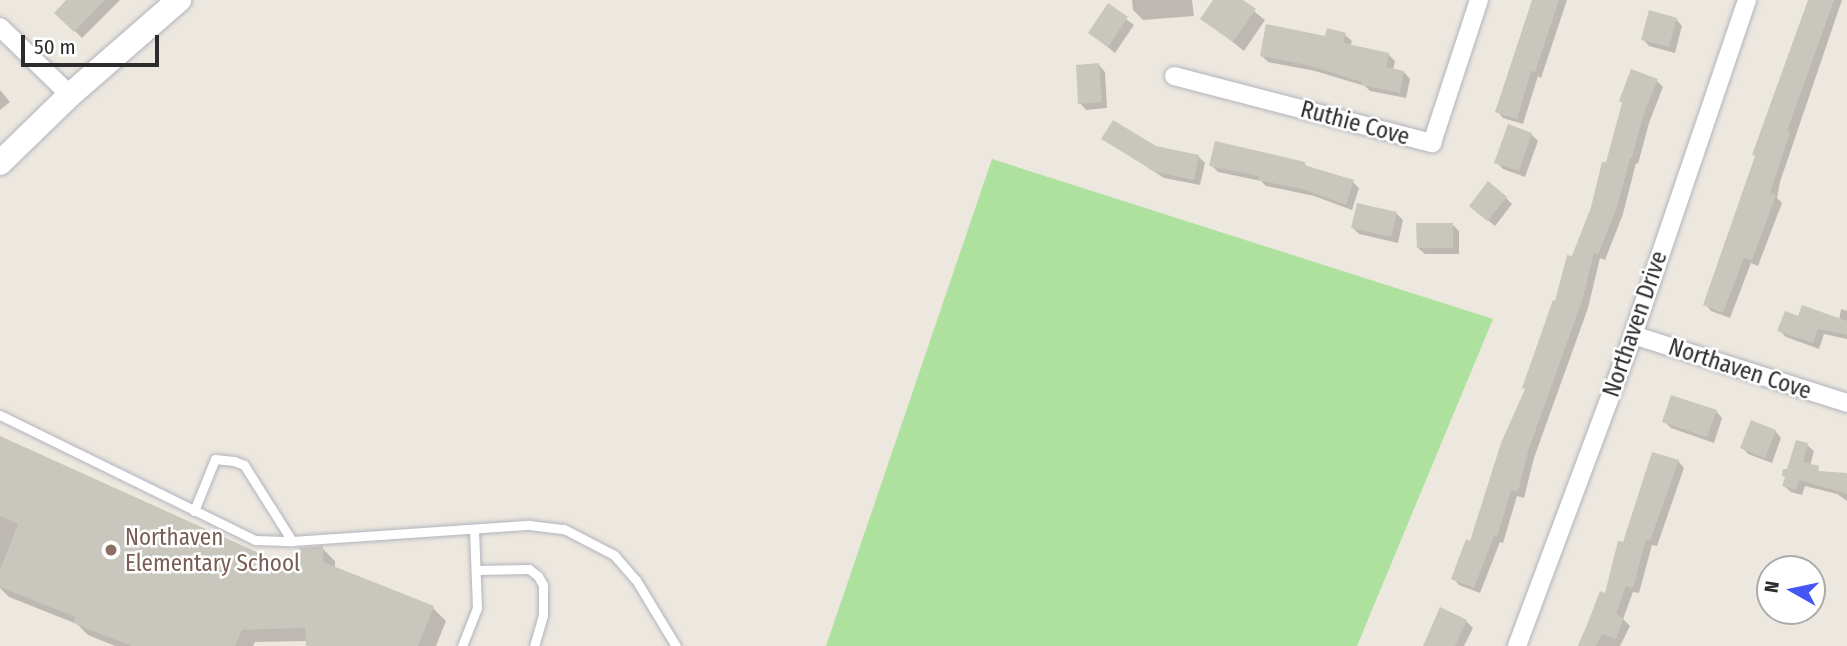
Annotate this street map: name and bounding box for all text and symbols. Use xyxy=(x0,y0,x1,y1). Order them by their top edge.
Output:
scale bar xyxy=(24,21,163,65)
text: 50 m xyxy=(34,34,76,60)
street label: Ruthie Cove xyxy=(1298,95,1412,151)
street label: Northaven Drive xyxy=(1597,247,1673,401)
street label: Northaven Cove xyxy=(1665,333,1815,405)
place label: Northaven Elementary School xyxy=(125,523,300,577)
marker: Northaven Elementary School xyxy=(103,542,119,558)
north arrow xyxy=(1756,555,1826,625)
text: N xyxy=(1759,580,1784,594)

